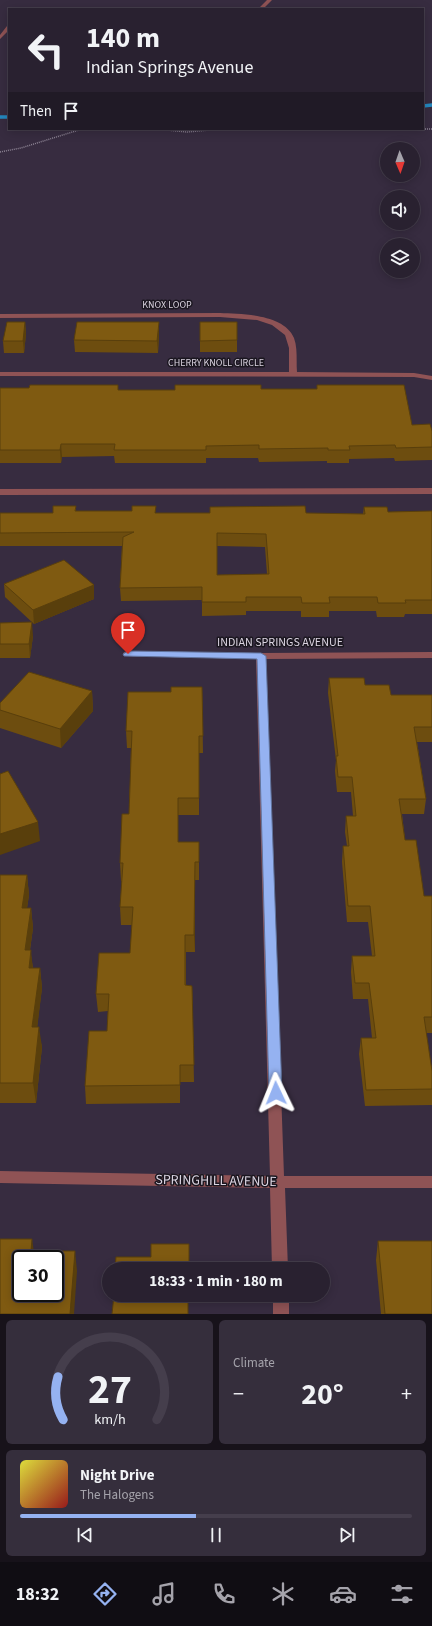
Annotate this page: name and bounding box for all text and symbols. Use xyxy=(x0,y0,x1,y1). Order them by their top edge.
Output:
text: 140 m xyxy=(86,18,160,58)
icon: left xyxy=(20,24,72,76)
text: Indian Springs Avenue xyxy=(86,55,253,80)
icon: arrive xyxy=(60,100,82,122)
text: Then xyxy=(20,101,52,122)
north arrow xyxy=(380,142,420,182)
map controls xyxy=(380,142,420,278)
button: sound xyxy=(380,190,420,230)
button: layers xyxy=(380,238,420,278)
street label: KNOX LOOP xyxy=(142,298,192,312)
street label: CHERRY KNOLL CIRCLE xyxy=(168,356,264,370)
pin xyxy=(111,613,145,654)
icon: arrive xyxy=(117,619,139,641)
street label: INDIAN SPRINGS AVENUE xyxy=(217,634,343,651)
position arrow xyxy=(255,1072,297,1114)
street label: SPRINGHILL AVENUE xyxy=(155,1170,277,1192)
speed limit sign: 30 xyxy=(12,1250,64,1302)
text: 18:33 · 1 min · 180 m xyxy=(149,1271,283,1292)
text: Climate xyxy=(233,1354,275,1372)
text: 27 xyxy=(88,1360,131,1420)
text: 20° xyxy=(301,1373,344,1416)
text: − xyxy=(233,1378,244,1410)
text: + xyxy=(401,1378,412,1410)
text: km/h xyxy=(94,1409,125,1430)
text: Night Drive xyxy=(80,1465,155,1486)
text: The Halogens xyxy=(80,1486,154,1504)
icon: previous xyxy=(74,1524,96,1546)
icon: pause xyxy=(205,1524,227,1546)
icon: next xyxy=(336,1524,358,1546)
icon: directions xyxy=(91,1580,119,1608)
icon: music xyxy=(150,1580,178,1608)
icon: phone xyxy=(210,1580,238,1608)
icon: climate xyxy=(269,1580,297,1608)
icon: car xyxy=(329,1580,357,1608)
icon: filters xyxy=(388,1580,416,1608)
text: 18:32 xyxy=(16,1582,59,1607)

